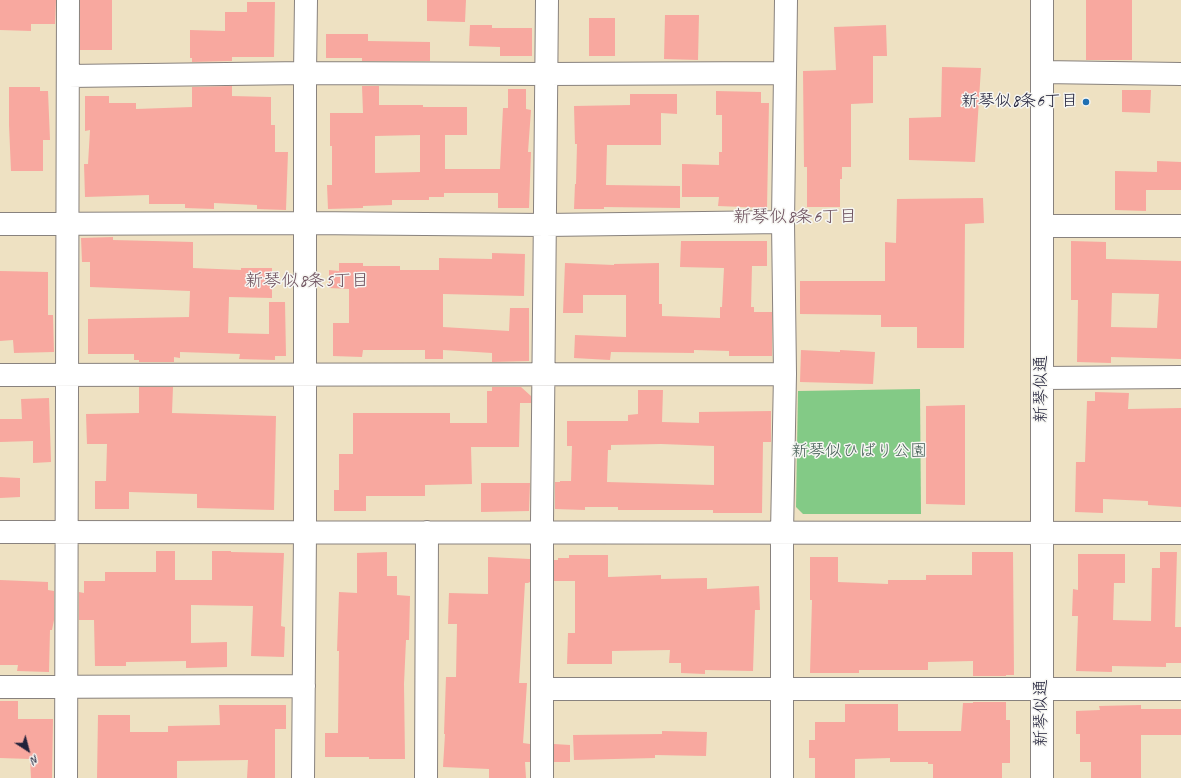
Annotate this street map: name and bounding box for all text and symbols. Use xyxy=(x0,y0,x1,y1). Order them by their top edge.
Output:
place label: 新琴似8条6丁目 xyxy=(961,92,1078,112)
marker: 新琴似8条6丁目 xyxy=(1081,97,1091,107)
district label: 新琴似8条6丁目 xyxy=(733,206,857,228)
district label: 新琴似8条5丁目 xyxy=(245,270,369,292)
street label: 新琴似通 xyxy=(1032,355,1052,423)
park label: 新琴似ひばり公園 xyxy=(791,442,927,462)
street label: 新琴似通 xyxy=(1032,679,1052,747)
north arrow xyxy=(8,730,48,770)
text: N xyxy=(28,752,42,767)

